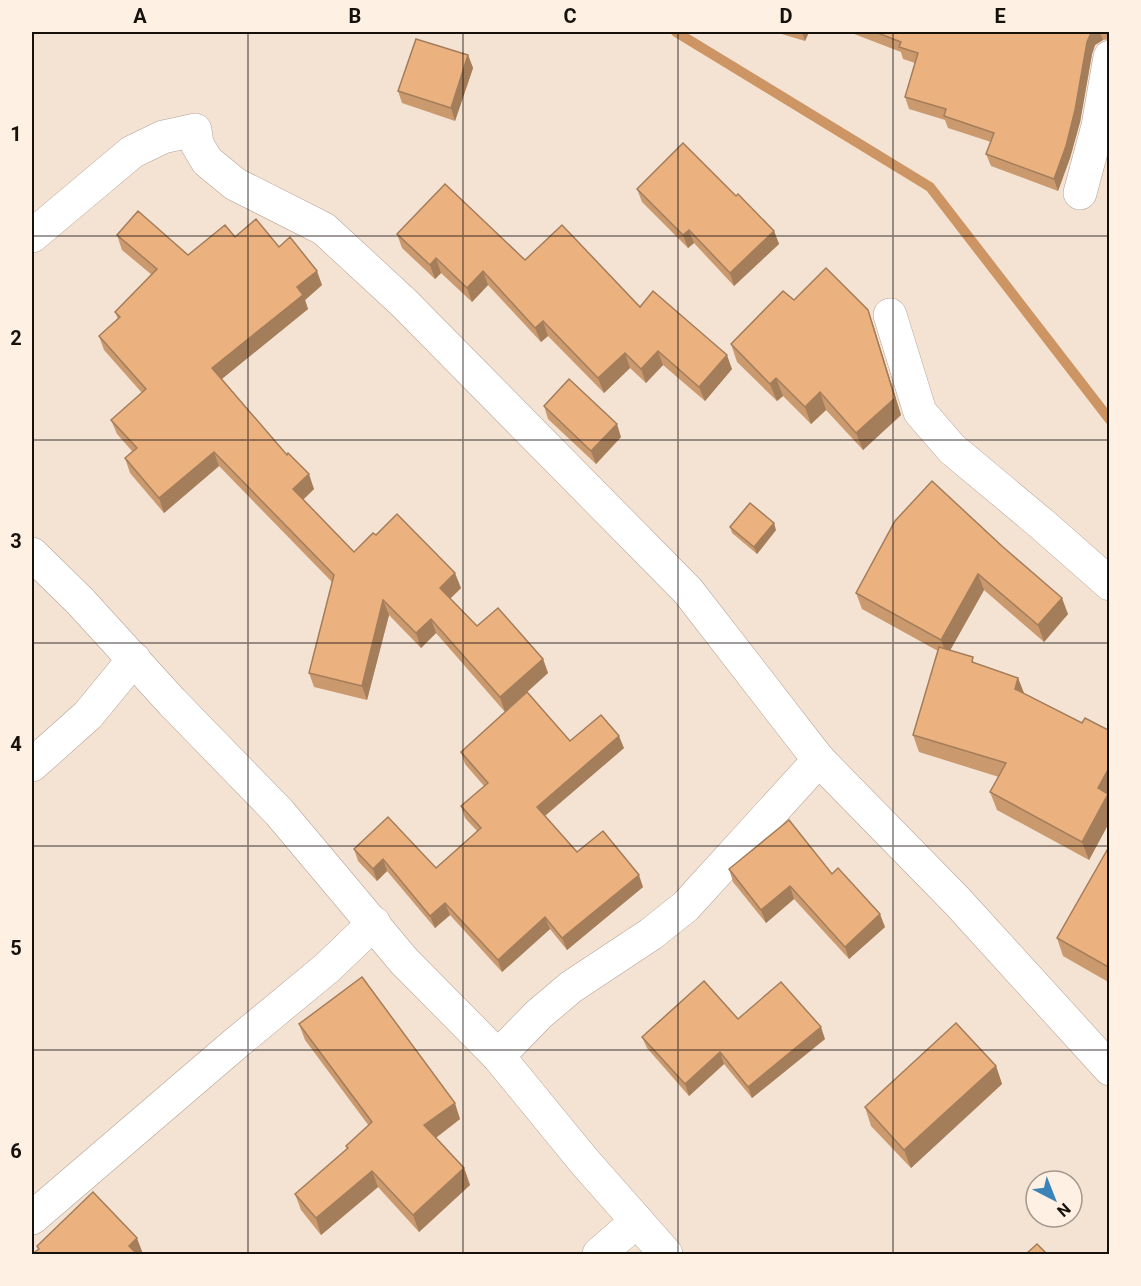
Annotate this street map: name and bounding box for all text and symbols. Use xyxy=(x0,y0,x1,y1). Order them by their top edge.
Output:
text: A xyxy=(133,4,147,28)
text: B xyxy=(349,4,361,28)
text: C xyxy=(563,4,577,28)
text: D xyxy=(780,4,793,28)
text: E xyxy=(994,4,1006,28)
text: 1 xyxy=(10,122,22,146)
text: 2 xyxy=(10,326,22,350)
text: 3 xyxy=(10,529,22,553)
text: 4 xyxy=(10,732,22,756)
text: 5 xyxy=(10,936,22,960)
text: 6 xyxy=(10,1139,22,1163)
north arrow xyxy=(1024,1169,1084,1229)
text: N xyxy=(1053,1199,1074,1221)

